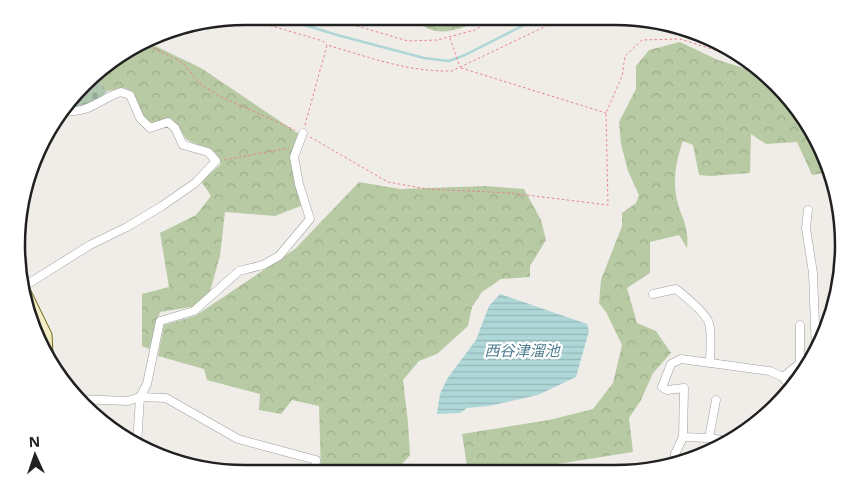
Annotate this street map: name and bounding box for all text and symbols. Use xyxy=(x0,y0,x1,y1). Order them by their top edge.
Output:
water label: 西谷津溜池 xyxy=(484,340,561,360)
north arrow xyxy=(10,430,60,480)
text: N xyxy=(28,432,40,451)

